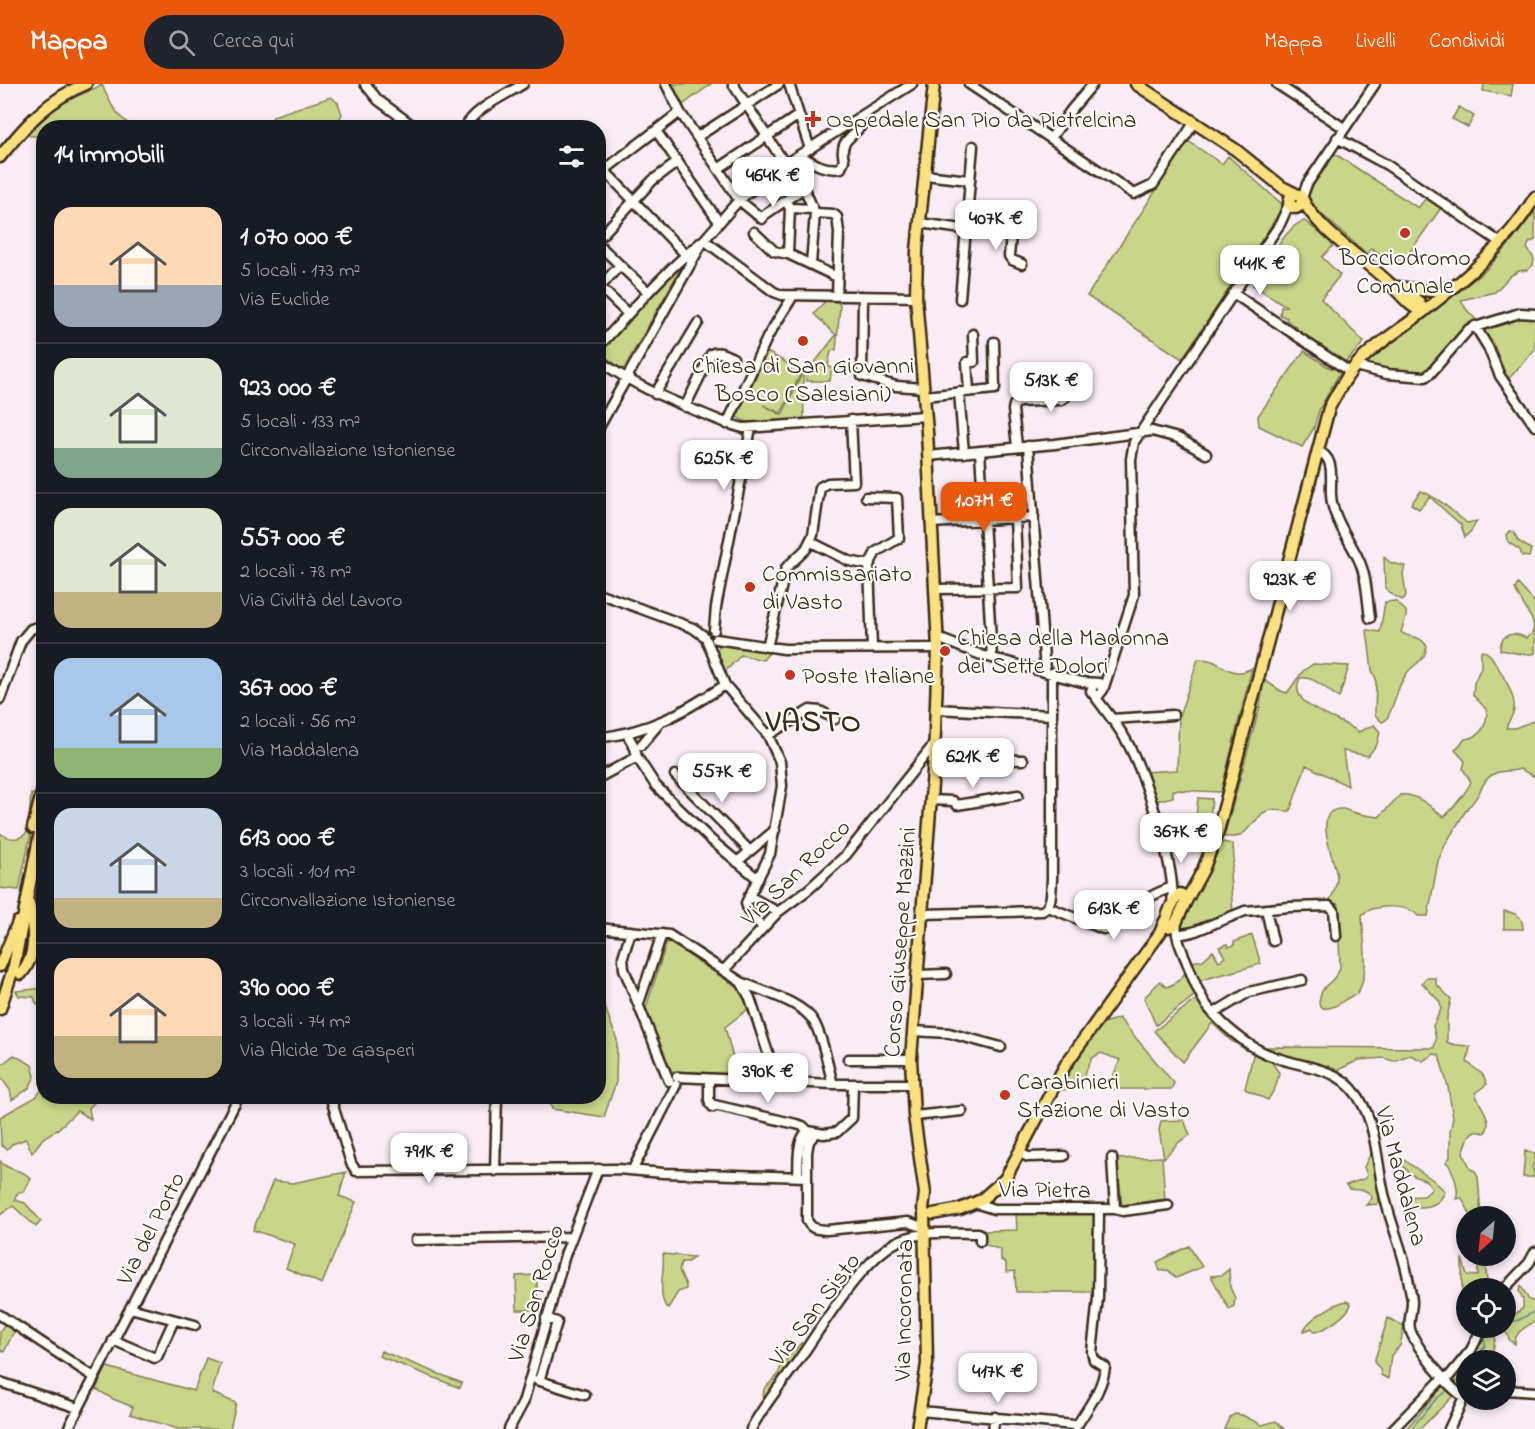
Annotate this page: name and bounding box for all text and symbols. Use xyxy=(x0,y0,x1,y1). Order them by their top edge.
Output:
search box xyxy=(144,15,564,69)
text: Mappa xyxy=(30,22,108,63)
icon: search xyxy=(165,26,198,59)
text: Cerca qui xyxy=(213,26,294,58)
text: Mappa xyxy=(1264,27,1323,57)
text: Livelli xyxy=(1356,27,1396,57)
text: Condividi xyxy=(1429,27,1505,57)
place label: Ospedale San Pio da Pietrelcina xyxy=(826,104,1137,139)
marker: Ospedale San Pio da Pietrelcina xyxy=(804,110,822,128)
text: 14 immobili xyxy=(54,137,165,175)
icon: filters xyxy=(555,140,588,173)
pin: 464K € xyxy=(724,157,822,208)
text: 464K € xyxy=(746,162,800,191)
pin: 407K € xyxy=(947,200,1045,251)
text: 407K € xyxy=(969,205,1023,234)
text: 1 070 000 € xyxy=(240,219,353,257)
marker: Bocciodromo Comunale xyxy=(1398,226,1412,240)
icon: home xyxy=(102,231,174,303)
place label: Bocciodromo Comunale xyxy=(1338,242,1471,305)
pin: 441K € xyxy=(1211,245,1309,296)
text: 441K € xyxy=(1234,250,1286,279)
text: 5 locali · 173 m² xyxy=(240,257,360,286)
text: Via Euclide xyxy=(240,286,329,315)
marker: Chiesa di San Giovanni Bosco (Salesiani) xyxy=(796,334,810,348)
place label: Chiesa di San Giovanni Bosco (Salesiani) xyxy=(692,350,914,413)
pin: 513K € xyxy=(1002,362,1100,413)
text: 513K € xyxy=(1024,367,1078,396)
text: 923 000 € xyxy=(240,370,336,408)
icon: home xyxy=(102,382,174,454)
text: 5 locali · 133 m² xyxy=(240,408,360,437)
text: Circonvallazione Istoniense xyxy=(240,437,456,466)
pin: 625K € xyxy=(675,440,773,491)
text: 625K € xyxy=(695,445,753,474)
pin: 1.07M € xyxy=(929,482,1039,533)
text: 1.07M € xyxy=(955,487,1013,516)
text: 557 000 € xyxy=(240,520,345,558)
icon: home xyxy=(102,532,174,604)
text: 2 locali · 78 m² xyxy=(240,558,352,587)
place label: Commissariato di Vasto xyxy=(762,558,912,621)
pin: 923K € xyxy=(1241,561,1339,612)
text: 923K € xyxy=(1264,566,1316,595)
marker: Commissariato di Vasto xyxy=(743,580,757,594)
text: Via Civiltà del Lavoro xyxy=(240,587,402,616)
place label: Chiesa della Madonna dei Sette Dolori xyxy=(957,622,1169,685)
marker: Chiesa della Madonna dei Sette Dolori xyxy=(938,644,952,658)
place label: Poste Italiane xyxy=(802,660,935,695)
marker: Poste Italiane xyxy=(783,668,797,682)
text: 367 000 € xyxy=(240,670,338,708)
icon: home xyxy=(102,682,174,754)
district label: VASTO xyxy=(765,702,862,746)
text: 2 locali · 56 m² xyxy=(240,708,356,737)
text: Via Maddalena xyxy=(240,737,359,766)
pin: 621K € xyxy=(924,738,1022,789)
text: 621K € xyxy=(946,743,1000,772)
pin: 557K € xyxy=(673,753,771,804)
text: 557K € xyxy=(692,758,752,787)
street label: Via San Rocco xyxy=(733,812,860,936)
pin: 367K € xyxy=(1132,813,1230,864)
text: 367K € xyxy=(1154,818,1208,847)
text: 613 000 € xyxy=(240,820,335,858)
street label: Corso Giuseppe Mazzini xyxy=(876,826,927,1058)
icon: home xyxy=(102,832,174,904)
text: 3 locali · 101 m² xyxy=(240,858,356,887)
text: Circonvallazione Istoniense xyxy=(240,887,456,916)
pin: 613K € xyxy=(1065,890,1163,941)
text: 613K € xyxy=(1088,895,1140,924)
text: 390 000 € xyxy=(240,970,335,1008)
icon: home xyxy=(102,982,174,1054)
text: 3 locali · 74 m² xyxy=(240,1008,351,1037)
text: Via Alcide De Gasperi xyxy=(240,1037,415,1066)
pin: 390K € xyxy=(719,1053,817,1104)
text: 390K € xyxy=(742,1058,794,1087)
place label: Carabinieri Stazione di Vasto xyxy=(1017,1066,1190,1129)
marker: Carabinieri Stazione di Vasto xyxy=(998,1088,1012,1102)
street label: Via Maddalena xyxy=(1364,1102,1435,1250)
pin: 791K € xyxy=(380,1133,478,1184)
text: 791K € xyxy=(404,1138,454,1167)
street label: Via del Porto xyxy=(108,1166,196,1293)
street label: Via Pietra xyxy=(998,1173,1091,1210)
north arrow xyxy=(1456,1206,1516,1266)
map controls xyxy=(1456,1206,1516,1410)
street label: Via San Rocco xyxy=(500,1221,575,1367)
street label: Via Incoronata xyxy=(887,1239,924,1382)
street label: Via San Sisto xyxy=(761,1246,870,1376)
button: locate xyxy=(1456,1278,1516,1338)
button: layers xyxy=(1456,1350,1516,1410)
pin: 417K € xyxy=(949,1353,1047,1404)
text: 417K € xyxy=(972,1358,1024,1387)

